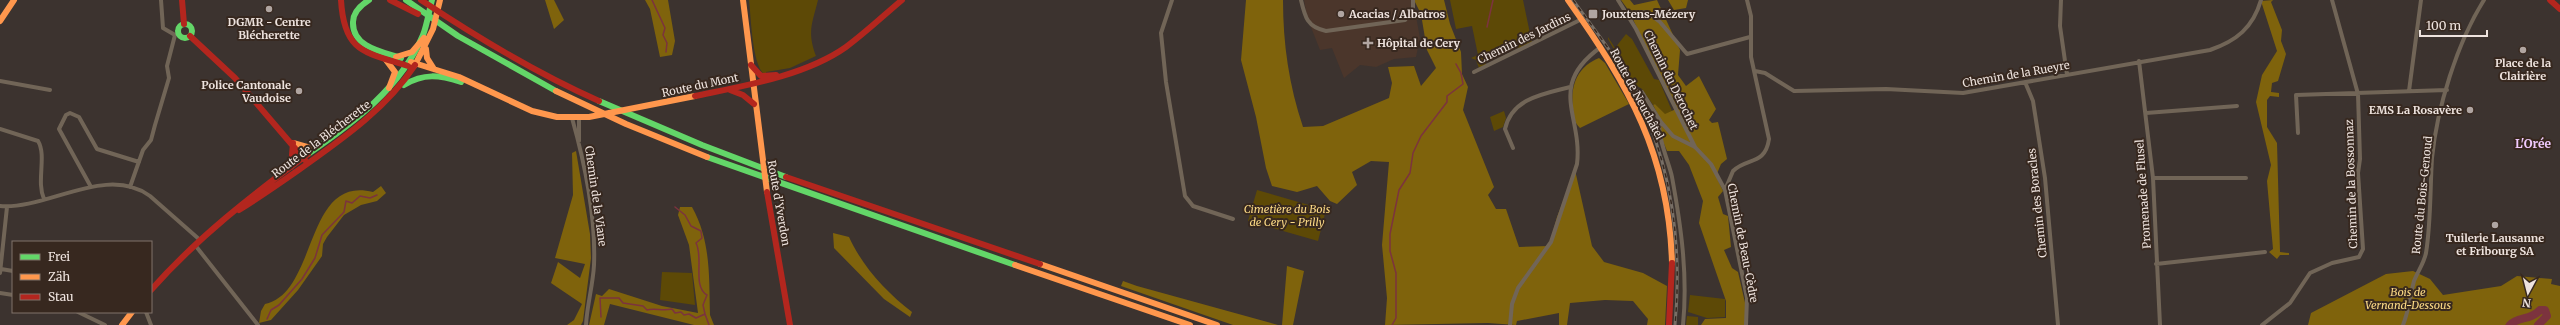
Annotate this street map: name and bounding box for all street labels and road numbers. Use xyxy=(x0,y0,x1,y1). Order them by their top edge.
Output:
street label: Chemin des Jardins xyxy=(1475,9,1573,67)
street label: Chemin du Dérochet xyxy=(1641,28,1701,133)
street label: Route de Neuchâtel xyxy=(1607,46,1667,142)
street label: Chemin de la Rueyre xyxy=(1961,58,2071,90)
street label: Route du Mont xyxy=(660,70,740,100)
street label: Route de la Blécherette xyxy=(269,97,373,181)
street label: Chemin de la Bossonnaz xyxy=(2342,119,2360,249)
street label: Route du Bois-Genoud xyxy=(2409,135,2435,255)
street label: Promenade de Flusel xyxy=(2132,138,2154,249)
street label: Chemin de la Viane xyxy=(582,145,610,247)
street label: Chemin des Boracles xyxy=(2024,148,2050,258)
street label: Route d'Yverdon xyxy=(765,159,794,248)
street label: Chemin de Beau-Cèdre xyxy=(1725,182,1761,304)

